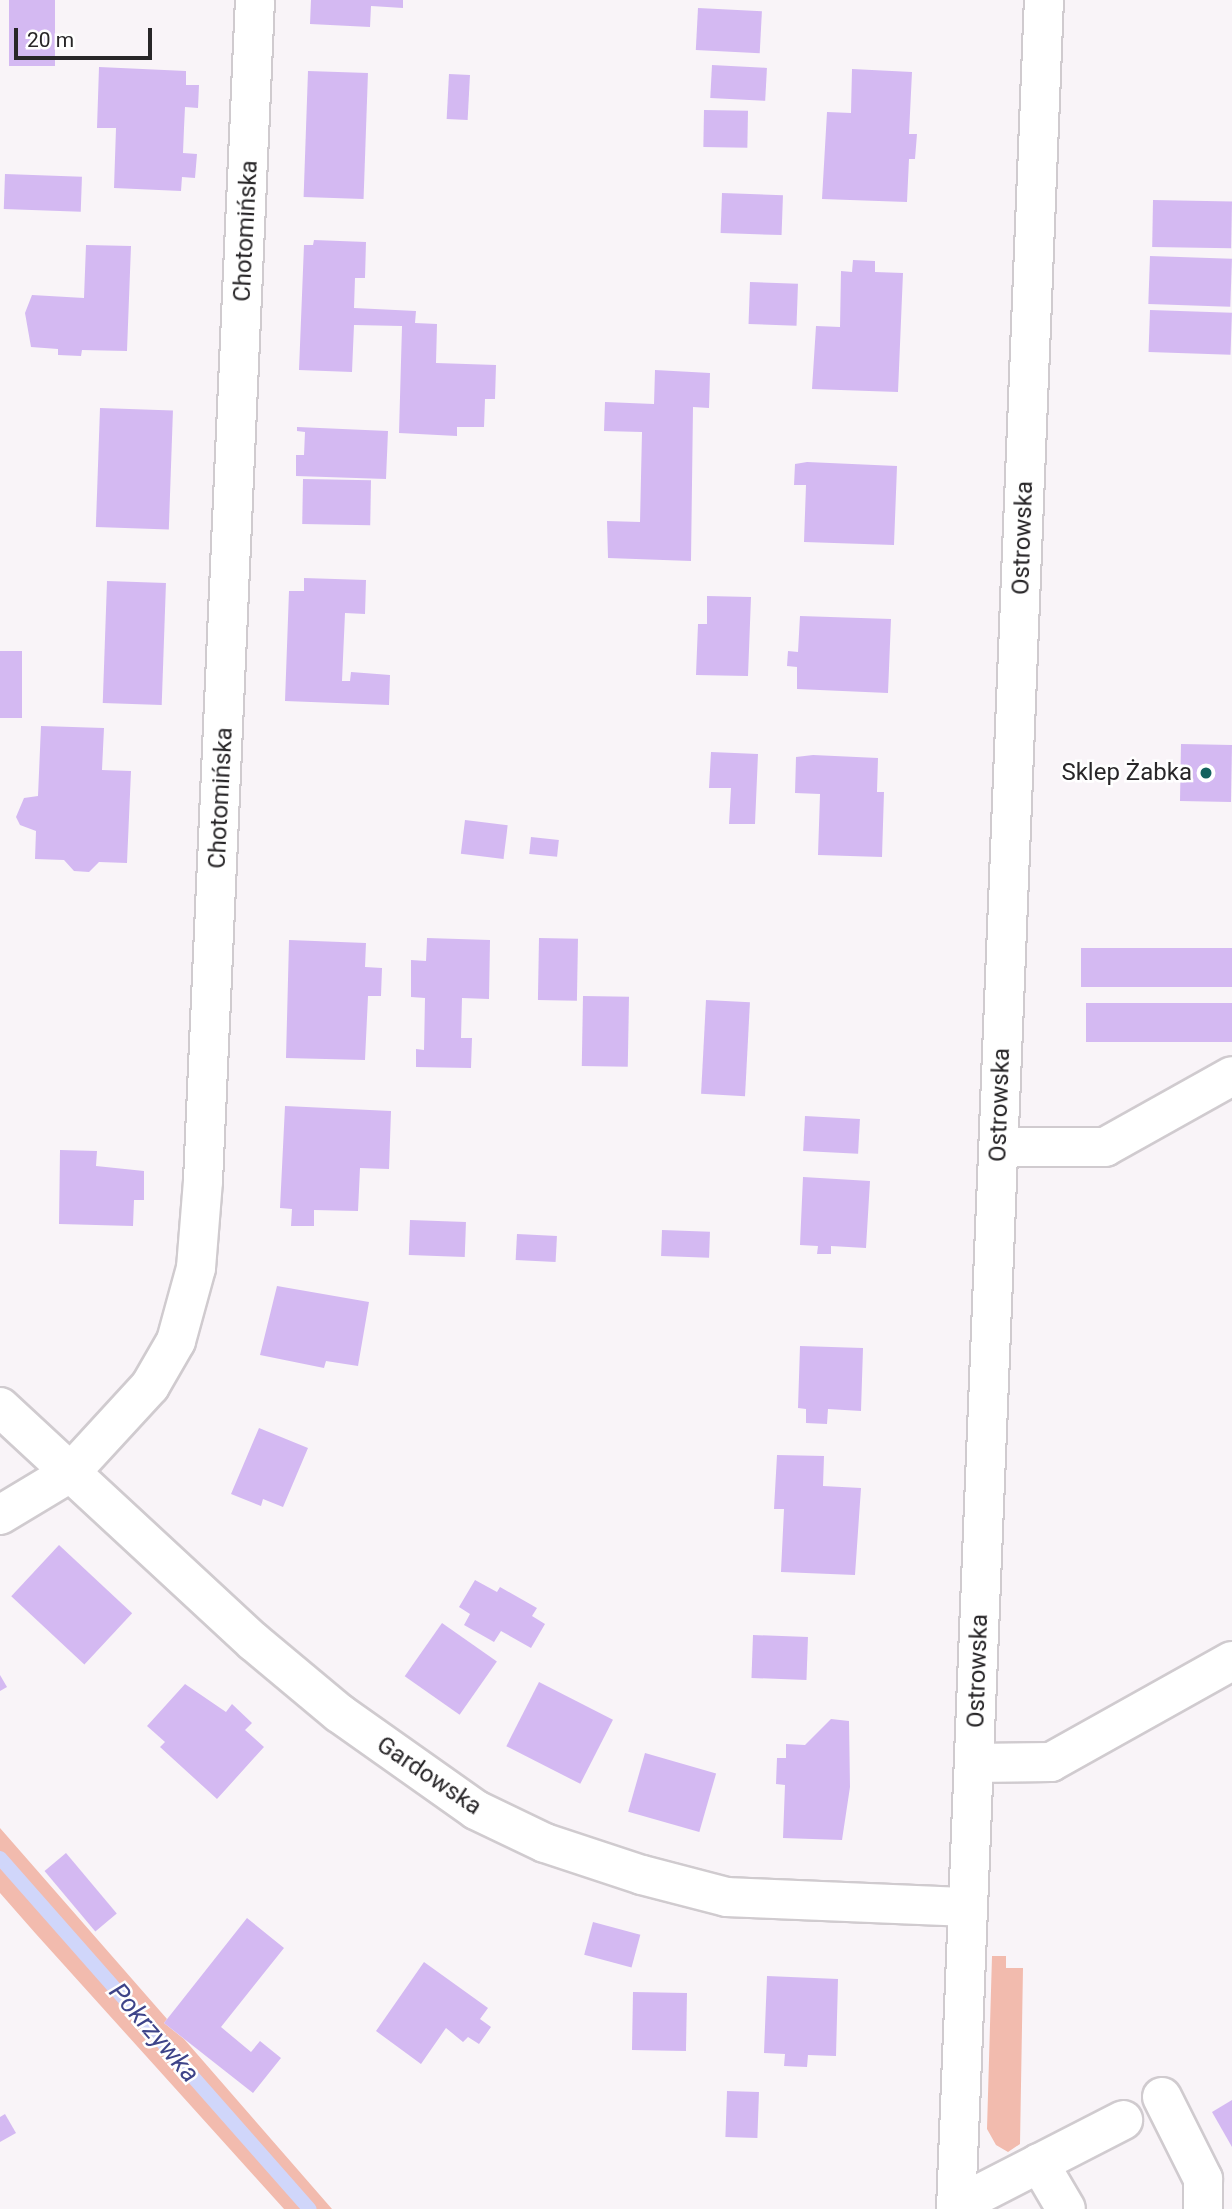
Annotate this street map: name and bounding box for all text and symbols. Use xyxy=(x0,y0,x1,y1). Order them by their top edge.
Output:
scale bar xyxy=(18,14,156,58)
text: 20 m xyxy=(27,28,74,52)
street label: Chotomińska xyxy=(228,160,264,302)
street label: Ostrowska xyxy=(1007,481,1039,595)
street label: Chotomińska xyxy=(203,727,239,869)
place label: Sklep Żabka xyxy=(1061,759,1192,787)
marker: Sklep Żabka xyxy=(1198,765,1214,781)
street label: Ostrowska xyxy=(984,1048,1016,1162)
street label: Ostrowska xyxy=(962,1614,994,1728)
street label: Gardowska xyxy=(371,1730,487,1822)
water label: Pokrzywka xyxy=(102,1977,206,2089)

